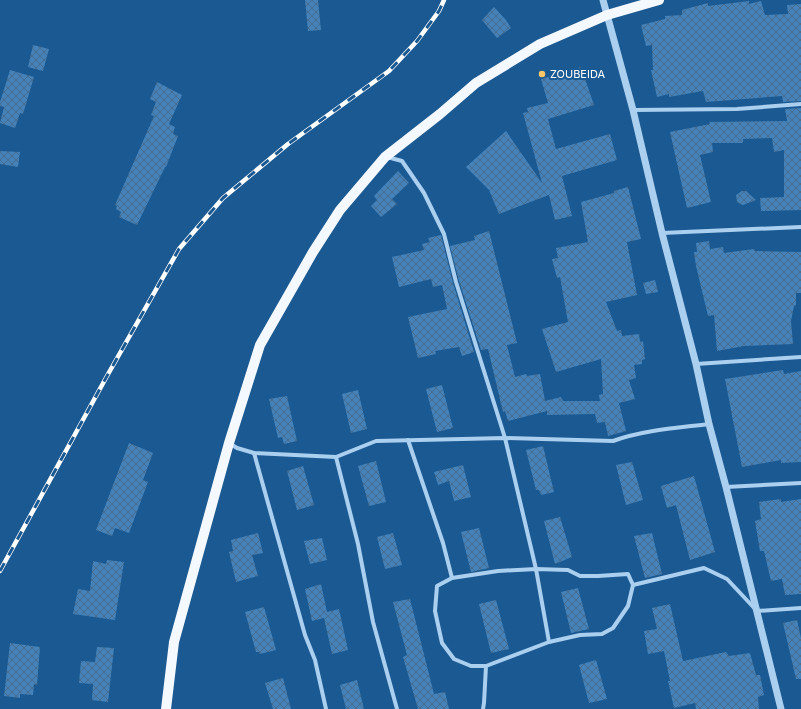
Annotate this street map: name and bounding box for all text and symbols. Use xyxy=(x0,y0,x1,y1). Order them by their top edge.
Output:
place label: ZOUBEIDA xyxy=(550,67,605,81)
marker: ZOUBEIDA xyxy=(537,69,547,79)

